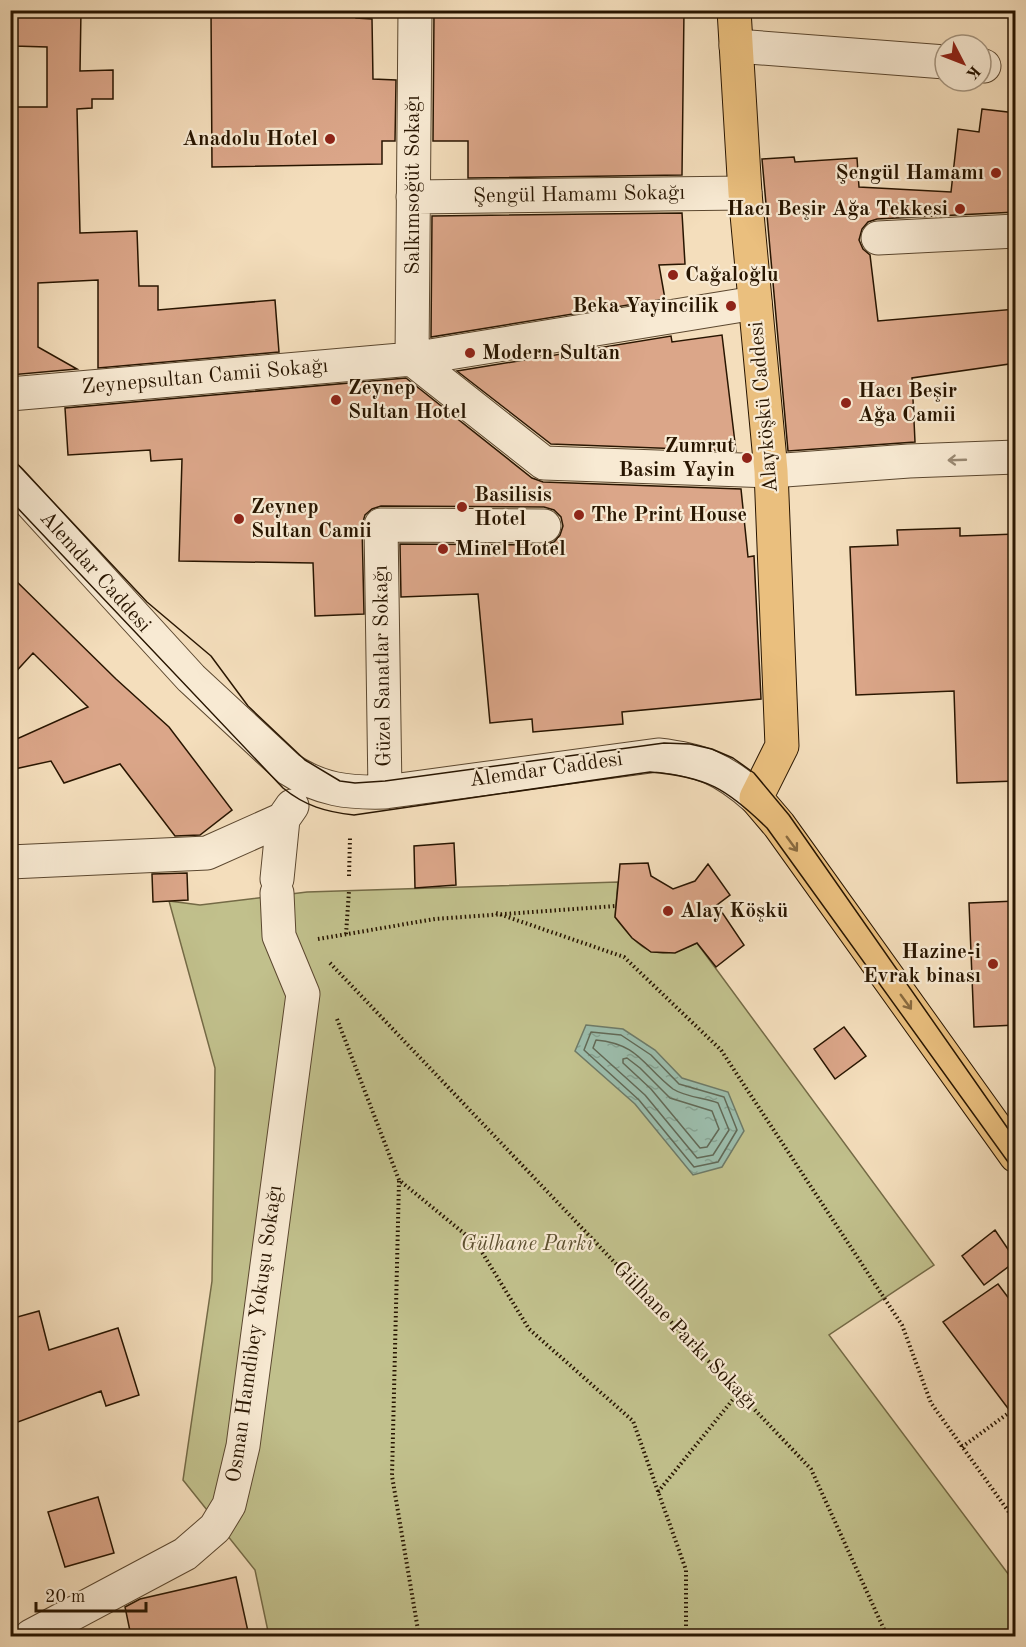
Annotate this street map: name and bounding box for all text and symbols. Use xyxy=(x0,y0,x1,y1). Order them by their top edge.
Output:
north arrow xyxy=(933,33,993,93)
text: K xyxy=(963,62,983,82)
street label: Salkımsoğüt Sokağı xyxy=(403,95,424,275)
place label: Anadolu Hotel xyxy=(182,129,318,150)
marker: Anadolu Hotel xyxy=(323,132,337,146)
place label: Şengül Hamamı xyxy=(835,163,984,184)
marker: Şengül Hamamı xyxy=(989,166,1003,180)
street label: Şengül Hamamı Sokağı xyxy=(473,183,685,207)
place label: Hacı Beşir Ağa Tekkesi xyxy=(727,199,948,220)
marker: Hacı Beşir Ağa Tekkesi xyxy=(953,202,967,216)
place label: Cağaloğlu xyxy=(685,265,779,286)
marker: Cağaloğlu xyxy=(666,268,680,282)
place label: Beka Yayincilik xyxy=(572,296,719,317)
marker: Beka Yayincilik xyxy=(724,299,738,313)
street label: Alayköşkü Caddesi xyxy=(746,320,782,494)
place label: Modern Sultan xyxy=(482,343,620,364)
marker: Modern Sultan xyxy=(463,346,477,360)
street label: Zeynepsultan Camii Sokağı xyxy=(81,356,329,398)
place label: Zeynep Sultan Hotel xyxy=(348,378,467,423)
place label: Hacı Beşir Ağa Camii xyxy=(858,381,957,426)
marker: Zeynep Sultan Hotel xyxy=(329,393,343,407)
marker: Hacı Beşir Ağa Camii xyxy=(839,396,853,410)
place label: Zumrut Basim Yayin xyxy=(618,436,735,481)
marker: Zumrut Basim Yayin xyxy=(740,451,754,465)
one-way arrow xyxy=(948,454,968,465)
place label: Basilisis Hotel xyxy=(474,485,552,530)
place label: Zeynep Sultan Camii xyxy=(251,497,372,542)
marker: Basilisis Hotel xyxy=(455,500,469,514)
place label: The Print House xyxy=(591,505,747,526)
street label: Alemdar Caddesi xyxy=(35,507,155,637)
marker: The Print House xyxy=(572,508,586,522)
marker: Zeynep Sultan Camii xyxy=(232,512,246,526)
place label: Minel Hotel xyxy=(455,539,566,560)
marker: Minel Hotel xyxy=(436,542,450,556)
street label: Güzel Sanatlar Sokağı xyxy=(371,565,395,767)
street label: Alemdar Caddesi xyxy=(468,749,624,791)
one-way arrow xyxy=(786,835,798,851)
place label: Alay Köşkü xyxy=(680,901,788,922)
marker: Alay Köşkü xyxy=(661,904,675,918)
place label: Hazine-i Evrak binası xyxy=(863,942,981,987)
marker: Hazine-i Evrak binası xyxy=(986,957,1000,971)
one-way arrow xyxy=(900,994,912,1010)
street label: Osman Hamdibey Yokuşu Sokağı xyxy=(224,1184,286,1484)
park label: Gülhane Parkı xyxy=(461,1234,593,1255)
street label: Gülhane Parkı Sokağı xyxy=(609,1258,761,1414)
scale bar xyxy=(36,1575,146,1613)
text: 20 m xyxy=(45,1588,85,1606)

